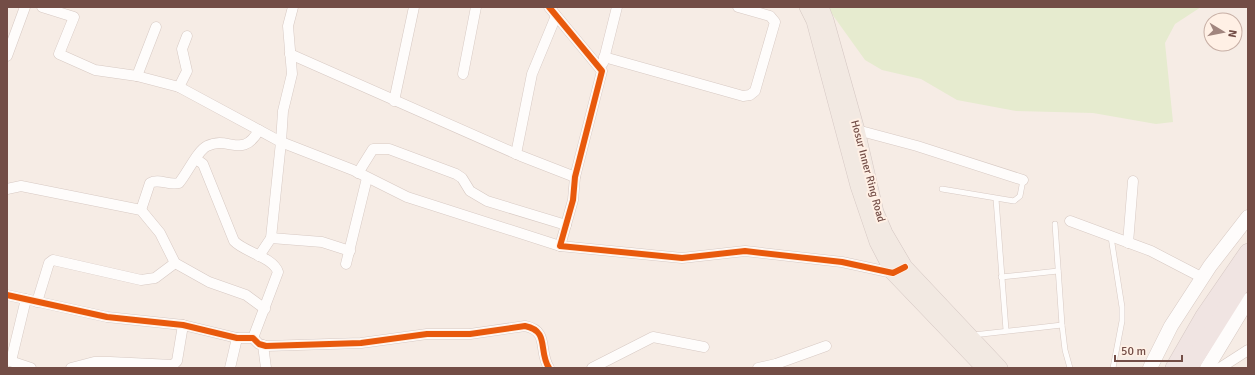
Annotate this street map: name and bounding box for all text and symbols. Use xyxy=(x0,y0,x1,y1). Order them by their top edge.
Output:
north arrow xyxy=(1203,12,1243,52)
text: N xyxy=(1225,29,1239,39)
street label: Hosur Inner Ring Road xyxy=(848,119,888,224)
scale bar xyxy=(1115,337,1182,363)
text: 50 m xyxy=(1121,344,1146,359)

